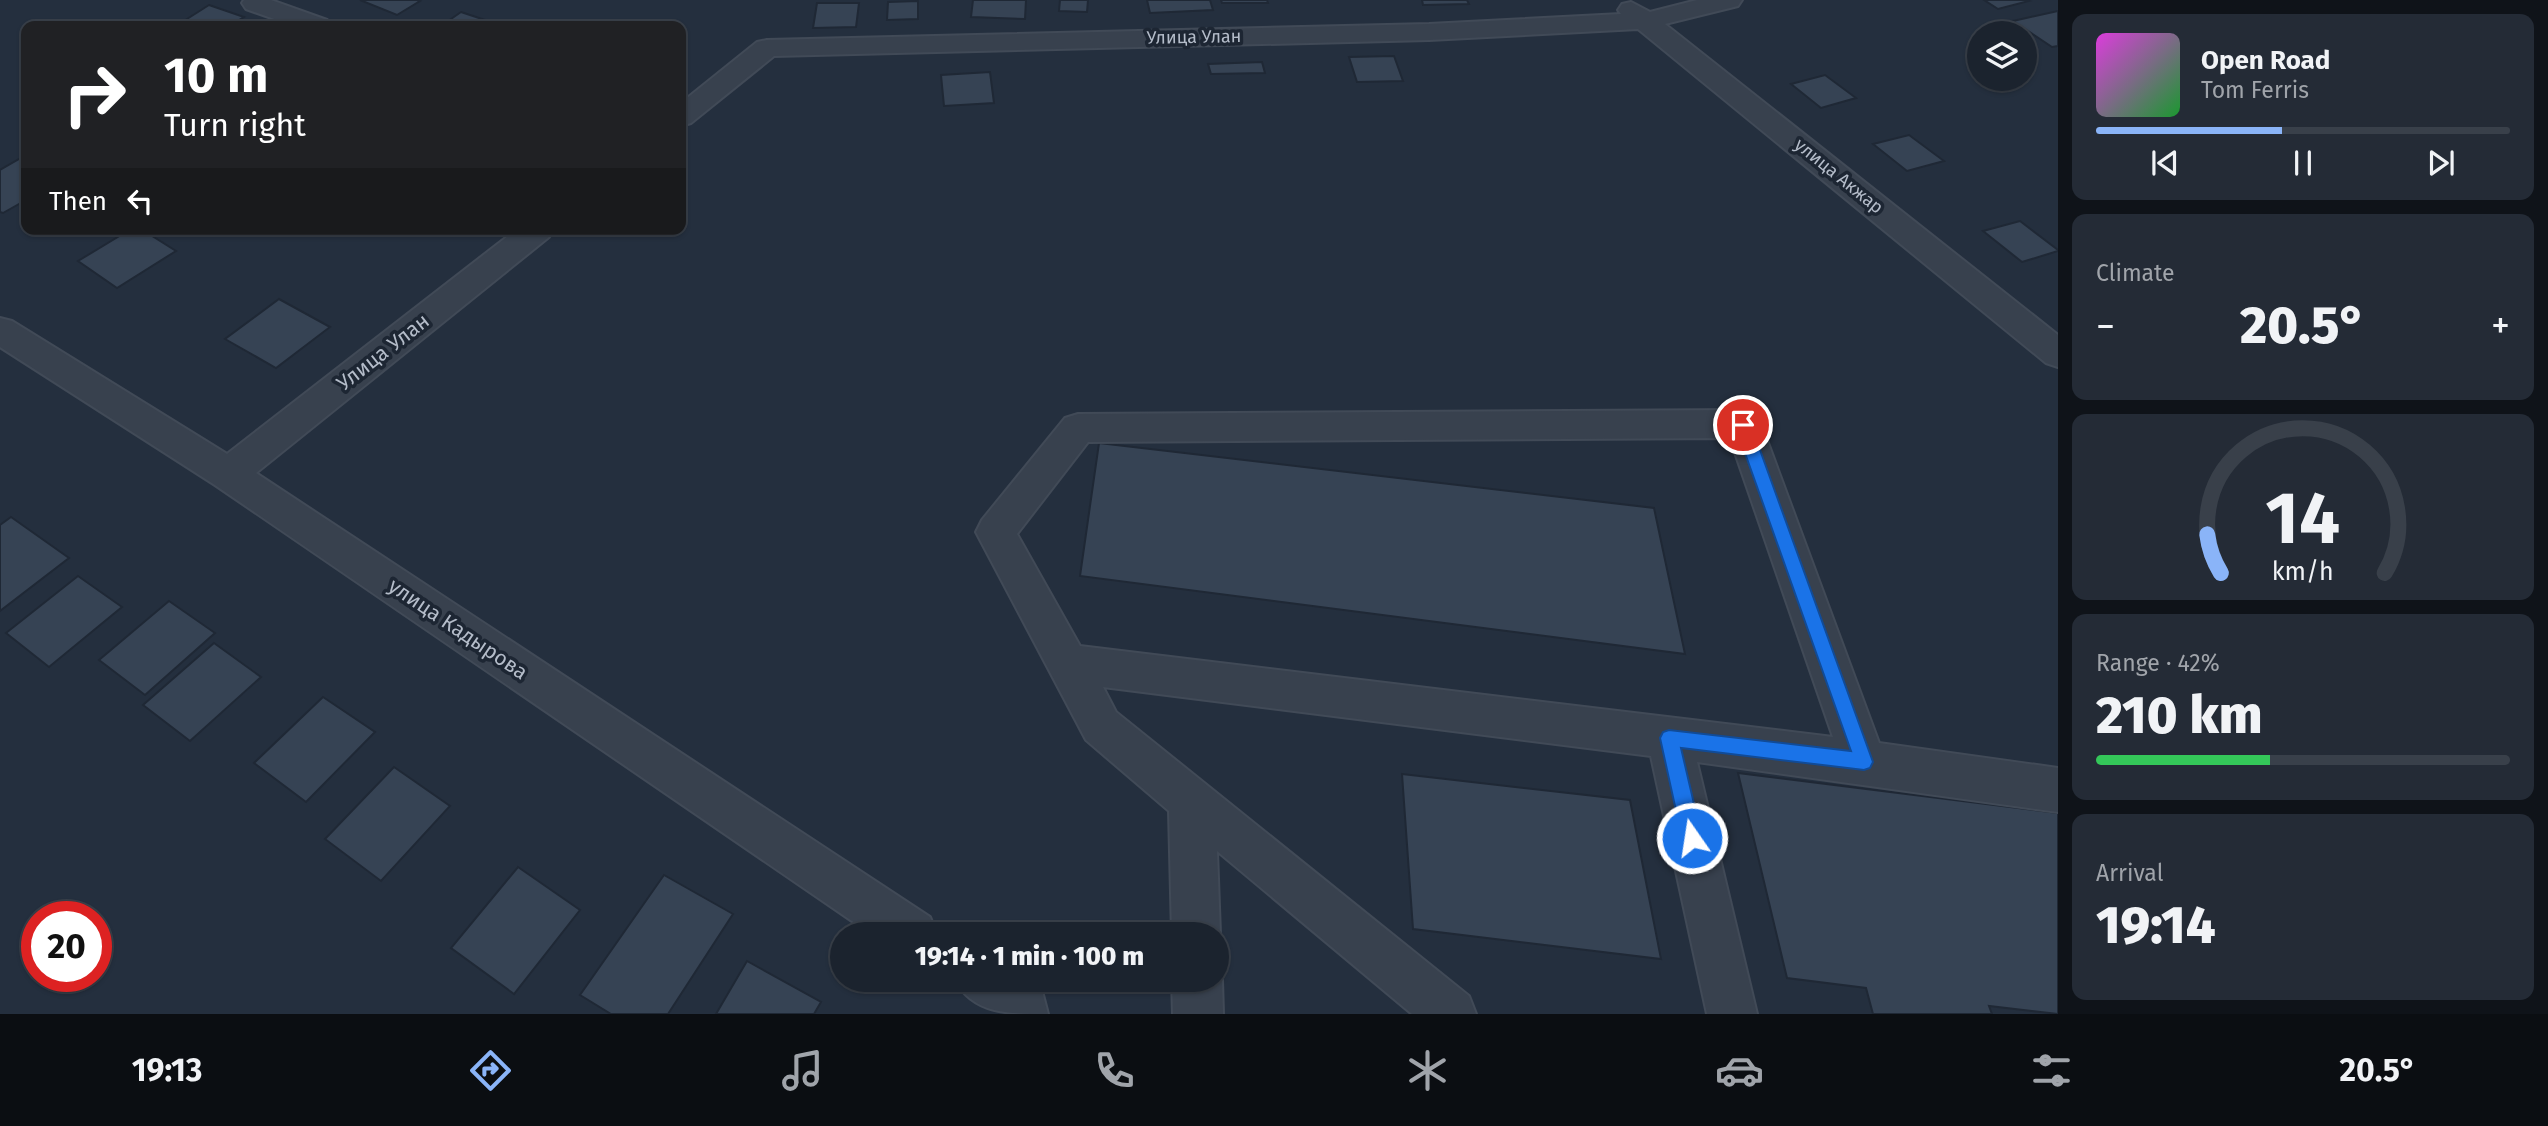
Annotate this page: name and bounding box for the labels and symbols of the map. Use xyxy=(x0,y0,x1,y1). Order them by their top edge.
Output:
street label: Улица Улан xyxy=(1146,25,1242,49)
street label: улица Акжар xyxy=(1790,134,1888,218)
street label: Улица Улан xyxy=(331,308,435,396)
pin xyxy=(1713,395,1773,455)
street label: улица Кадырова xyxy=(383,573,533,685)
position arrow xyxy=(1655,801,1729,875)
speed limit sign: 20 xyxy=(21,901,112,992)

